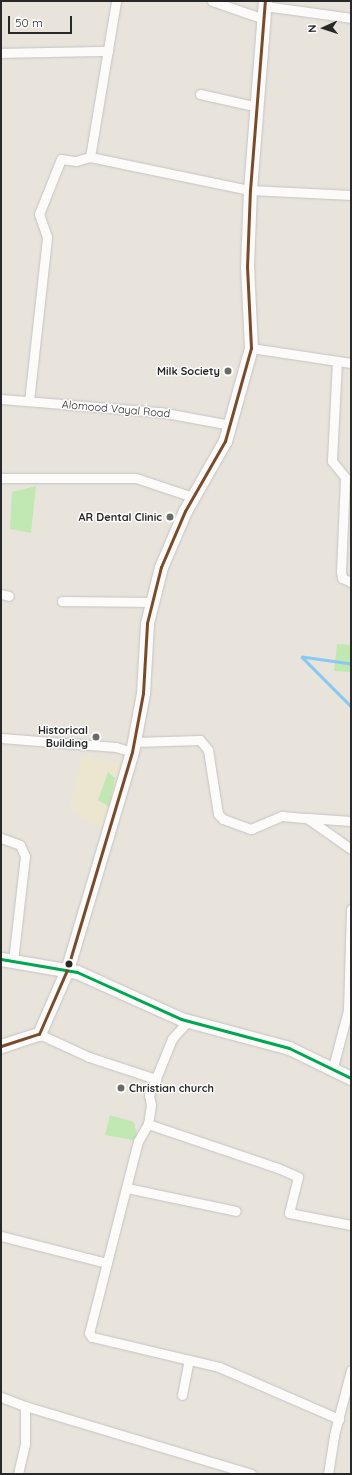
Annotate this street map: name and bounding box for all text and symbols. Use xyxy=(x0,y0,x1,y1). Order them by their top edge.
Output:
scale bar xyxy=(10,8,74,34)
north arrow xyxy=(304,8,344,48)
text: 50 m xyxy=(15,15,43,30)
text: N xyxy=(305,24,319,33)
place label: Milk Society xyxy=(157,364,220,378)
marker: Milk Society xyxy=(223,366,233,376)
street label: Alomood Vayal Road xyxy=(61,398,171,420)
place label: AR Dental Clinic xyxy=(79,510,162,524)
marker: AR Dental Clinic xyxy=(165,512,175,522)
place label: Historical Building xyxy=(38,724,88,750)
marker: Historical Building xyxy=(91,732,101,742)
unlabelled marker xyxy=(64,959,74,969)
place label: Christian church xyxy=(129,1081,214,1095)
marker: Christian church xyxy=(116,1083,126,1093)

